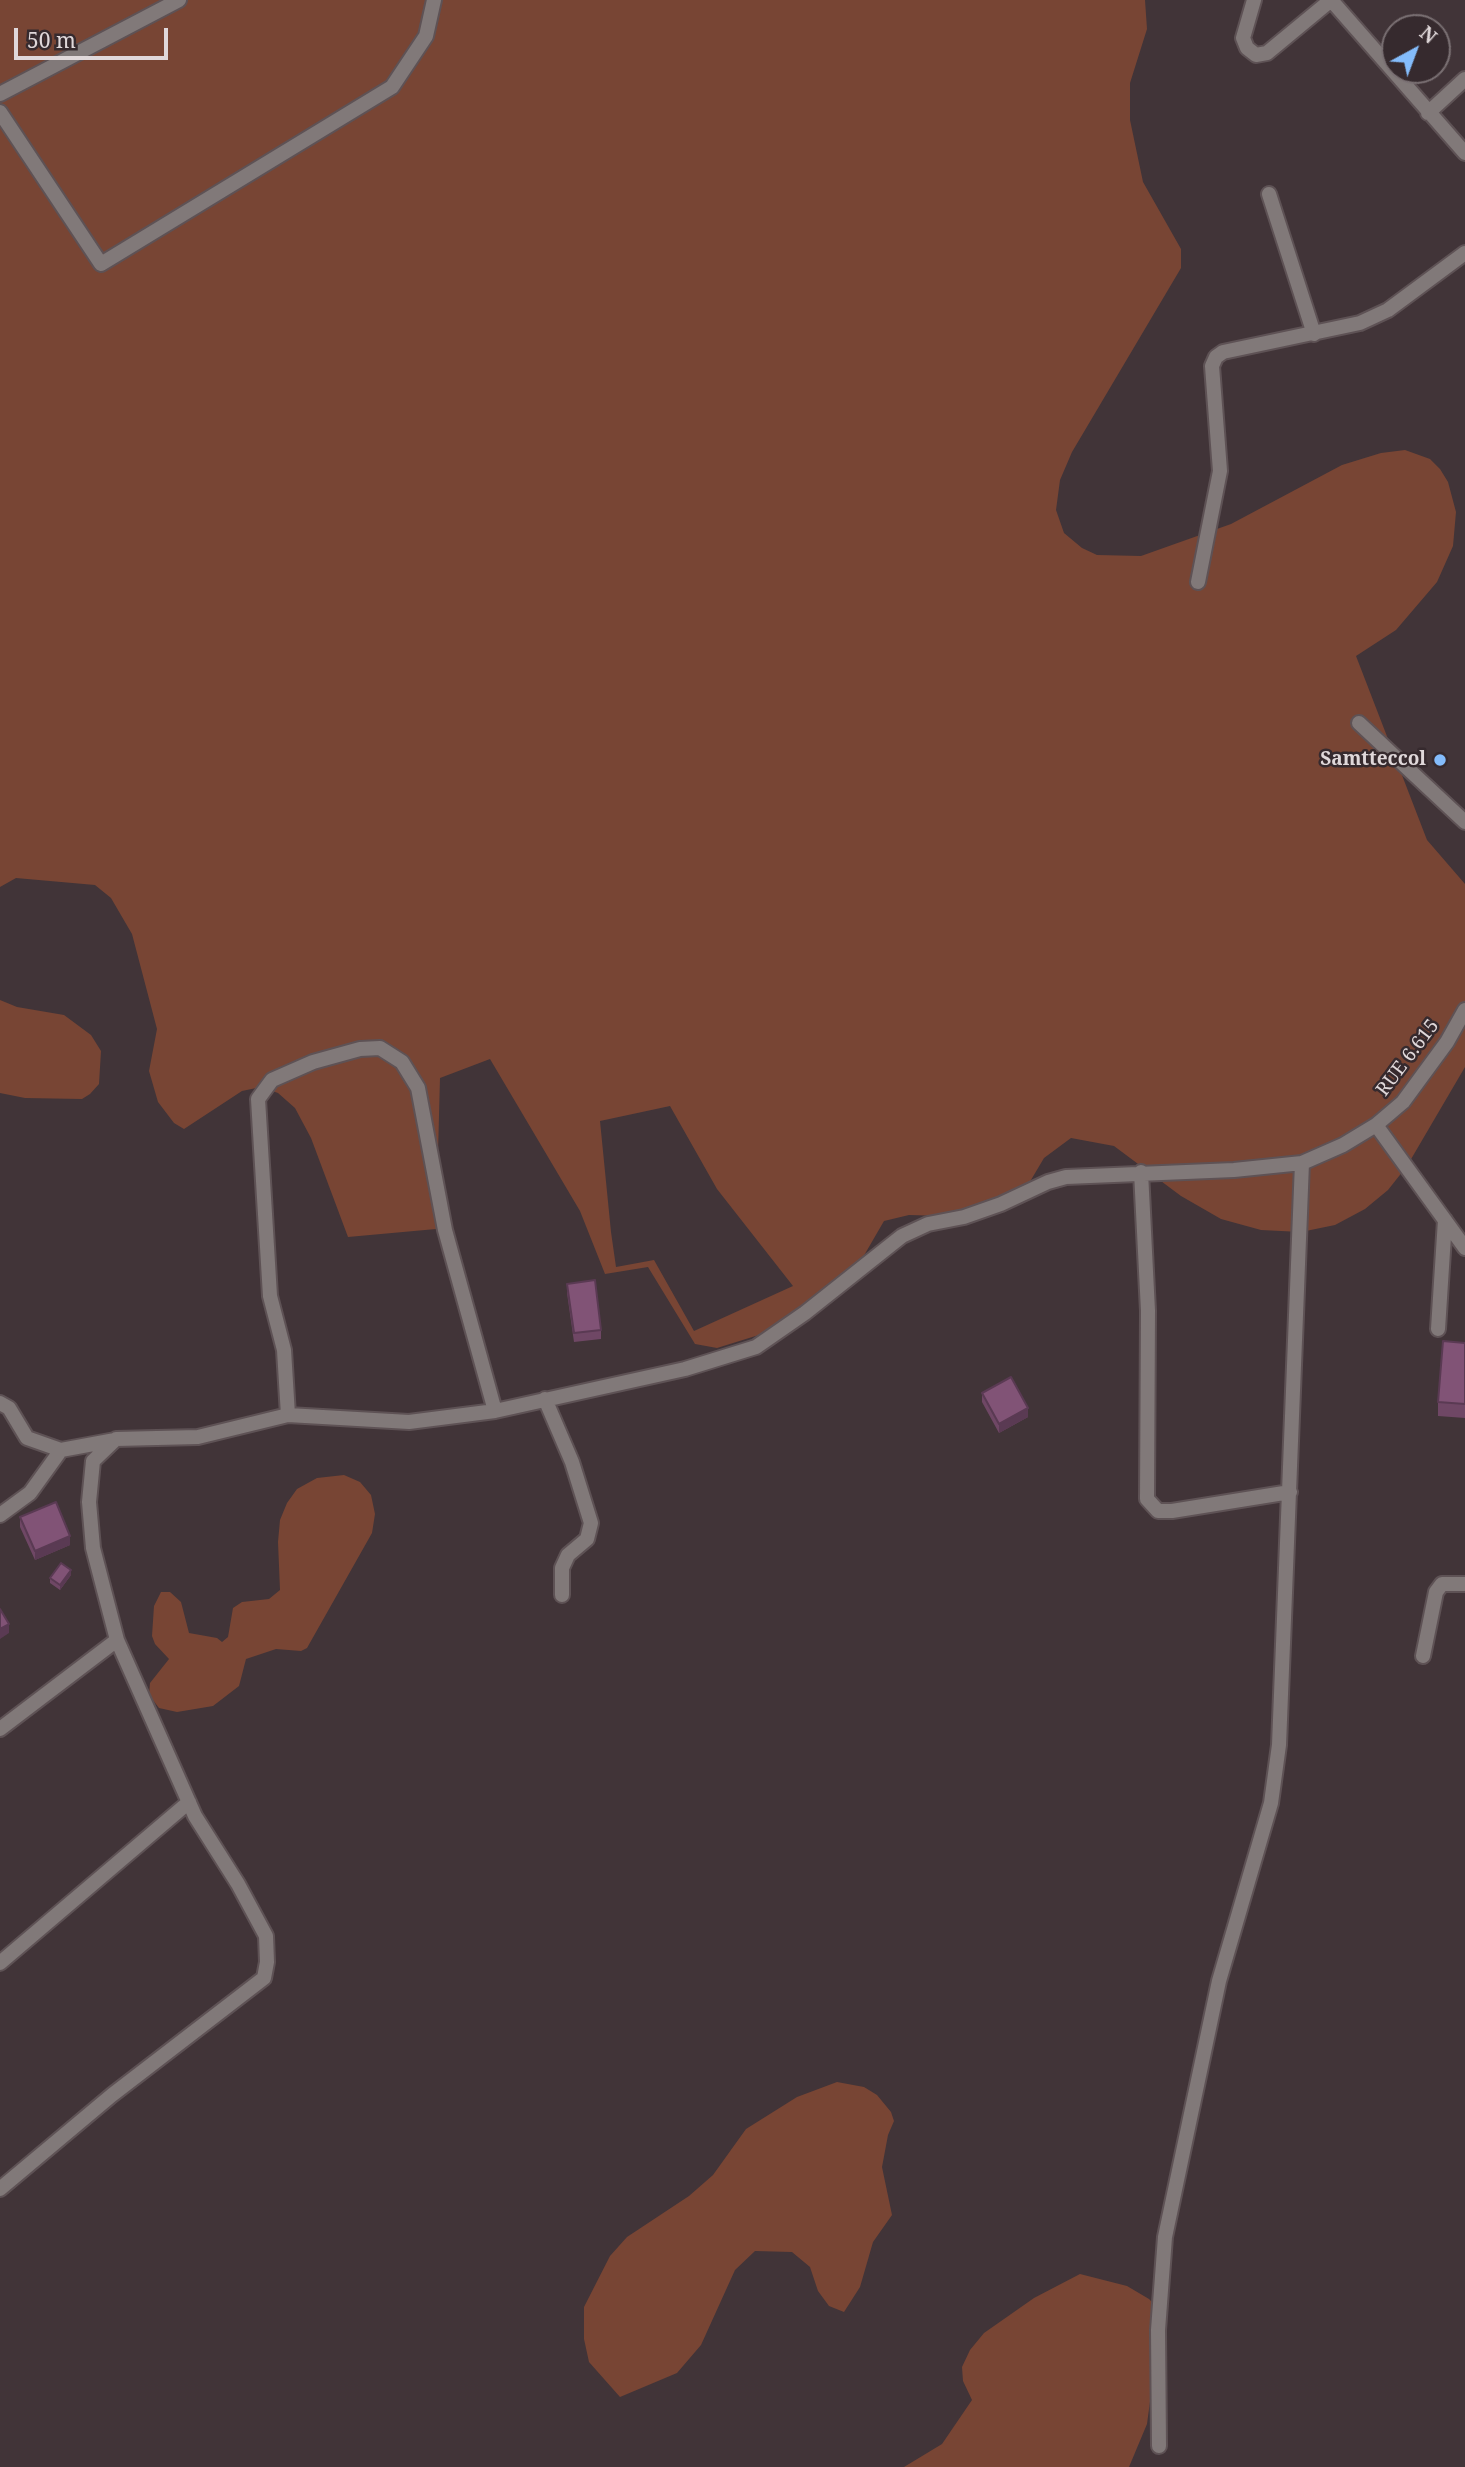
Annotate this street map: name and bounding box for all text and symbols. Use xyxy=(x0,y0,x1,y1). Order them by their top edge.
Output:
scale bar xyxy=(18,14,172,58)
north arrow xyxy=(1381,14,1451,84)
text: N xyxy=(1414,20,1443,49)
text: 50 m xyxy=(27,26,76,54)
place label: Samtteccol xyxy=(1320,749,1426,771)
marker: Samtteccol xyxy=(1432,752,1448,768)
street label: RUE 6.615 xyxy=(1372,1015,1444,1101)

